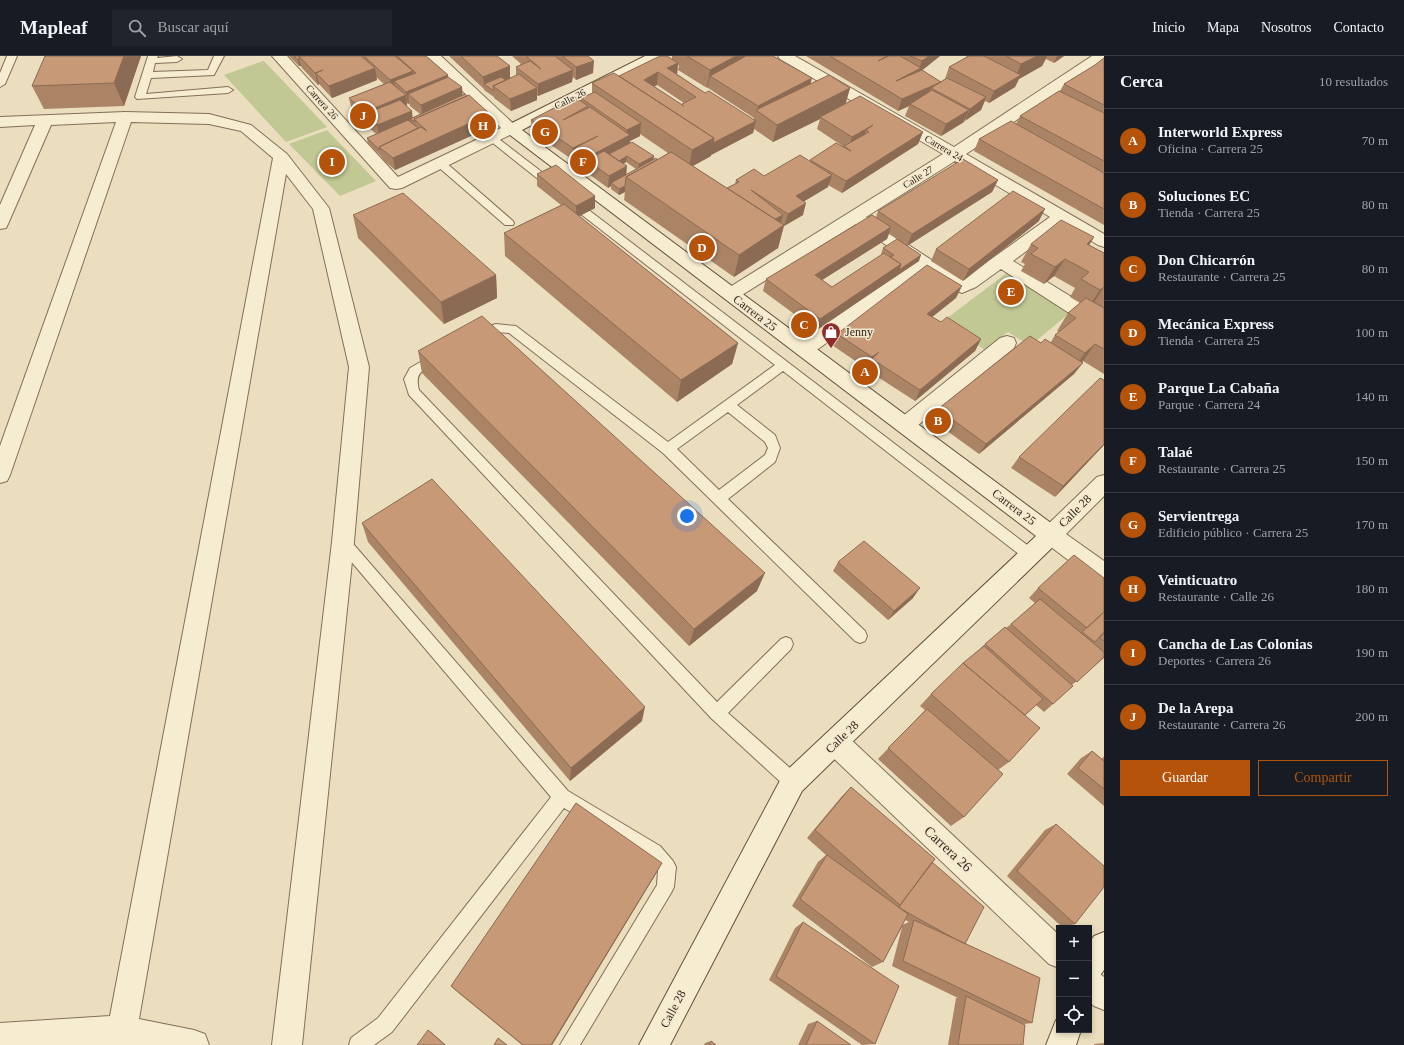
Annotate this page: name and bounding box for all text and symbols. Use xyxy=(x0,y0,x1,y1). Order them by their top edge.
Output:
search box xyxy=(112,10,392,46)
text: Mapleaf xyxy=(20,17,88,38)
icon: search xyxy=(126,17,148,39)
text: Buscar aquí xyxy=(158,19,229,35)
text: Inicio xyxy=(1152,20,1185,35)
text: Mapa xyxy=(1207,20,1239,35)
text: Nosotros xyxy=(1261,20,1311,35)
text: Contacto xyxy=(1333,20,1384,35)
text: Cerca xyxy=(1120,72,1163,91)
text: 10 resultados xyxy=(1319,74,1388,89)
street label: Carrera 26 xyxy=(304,83,340,121)
street label: Calle 26 xyxy=(553,86,587,112)
pin: J xyxy=(350,101,376,131)
pin: H xyxy=(470,111,496,141)
pin: G xyxy=(532,117,558,147)
text: Interworld Express xyxy=(1158,124,1282,140)
street label: Carrera 24 xyxy=(923,133,965,163)
text: A xyxy=(1128,133,1138,148)
text: 70 m xyxy=(1362,133,1388,148)
text: Oficina · Carrera 25 xyxy=(1158,141,1263,156)
pin: I xyxy=(319,147,345,177)
pin: F xyxy=(570,147,596,177)
street label: Calle 27 xyxy=(901,163,935,191)
text: Soluciones EC xyxy=(1158,188,1250,204)
text: B xyxy=(1129,197,1137,212)
text: 80 m xyxy=(1362,197,1388,212)
text: Tienda · Carrera 25 xyxy=(1158,205,1260,220)
pin: D xyxy=(689,233,715,263)
text: Don Chicarrón xyxy=(1158,252,1255,268)
text: C xyxy=(1128,261,1138,276)
text: 80 m xyxy=(1362,261,1388,276)
text: Restaurante · Carrera 25 xyxy=(1158,269,1285,284)
pin: E xyxy=(998,277,1024,307)
street label: Carrera 25 xyxy=(730,292,780,334)
pin: C xyxy=(791,310,817,340)
text: Mecánica Express xyxy=(1158,316,1274,332)
shop icon: Jenny xyxy=(820,321,842,349)
place label: Jenny xyxy=(845,325,873,339)
text: D xyxy=(1128,325,1138,340)
text: 100 m xyxy=(1355,325,1388,340)
text: Tienda · Carrera 25 xyxy=(1158,333,1260,348)
pin: A xyxy=(852,357,878,387)
text: Parque La Cabaña xyxy=(1158,380,1279,396)
text: E xyxy=(1129,389,1137,404)
text: 140 m xyxy=(1355,389,1388,404)
text: Parque · Carrera 24 xyxy=(1158,397,1260,412)
pin: B xyxy=(925,406,951,436)
text: Talaé xyxy=(1158,444,1192,460)
text: F xyxy=(1129,453,1137,468)
text: 150 m xyxy=(1355,453,1388,468)
text: Restaurante · Carrera 25 xyxy=(1158,461,1285,476)
street label: Carrera 25 xyxy=(989,486,1039,528)
street label: Calle 28 xyxy=(1056,492,1094,530)
your location xyxy=(677,506,697,526)
text: Servientrega xyxy=(1158,508,1239,524)
text: G xyxy=(1128,517,1138,532)
text: 170 m xyxy=(1355,517,1388,532)
text: Edificio público · Carrera 25 xyxy=(1158,525,1308,540)
text: Veinticuatro xyxy=(1158,572,1237,588)
text: H xyxy=(1128,581,1138,596)
text: 180 m xyxy=(1355,581,1388,596)
text: Restaurante · Calle 26 xyxy=(1158,589,1274,604)
text: Cancha de Las Colonias xyxy=(1158,636,1313,652)
text: I xyxy=(1130,645,1136,660)
text: 190 m xyxy=(1355,645,1388,660)
text: Deportes · Carrera 26 xyxy=(1158,653,1271,668)
text: De la Arepa xyxy=(1158,700,1234,716)
text: J xyxy=(1130,709,1136,724)
text: 200 m xyxy=(1355,709,1388,724)
text: Restaurante · Carrera 26 xyxy=(1158,717,1285,732)
street label: Calle 28 xyxy=(823,718,861,756)
button: Guardar xyxy=(1120,760,1250,796)
button: Compartir xyxy=(1258,760,1388,796)
street label: Carrera 26 xyxy=(921,823,975,875)
map controls xyxy=(1056,925,1092,1033)
button: + xyxy=(1056,925,1092,961)
button: − xyxy=(1056,961,1092,997)
street label: Calle 28 xyxy=(657,988,689,1030)
button: locate xyxy=(1056,997,1092,1033)

